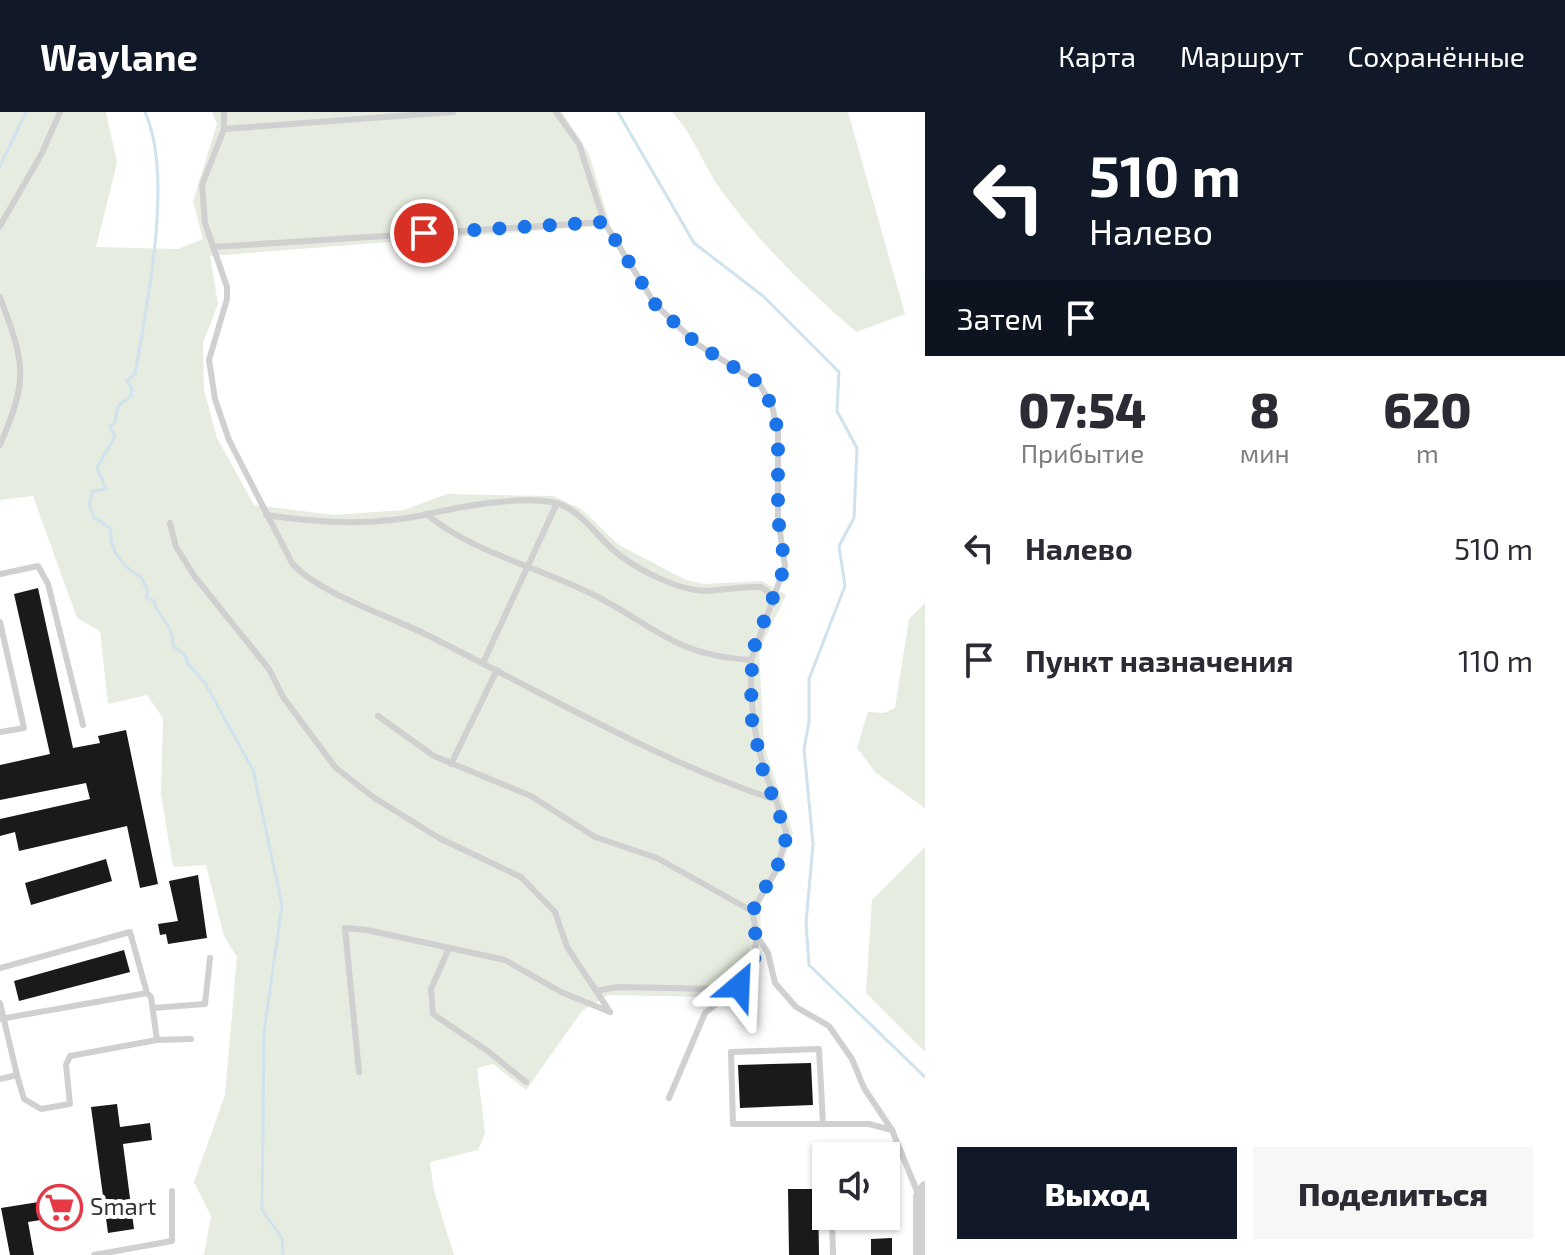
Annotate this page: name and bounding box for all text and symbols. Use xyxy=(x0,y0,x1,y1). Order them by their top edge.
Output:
text: Waylane xyxy=(40,33,198,79)
text: Карта xyxy=(1058,39,1136,73)
text: Маршрут xyxy=(1180,39,1304,73)
text: Сохранённые xyxy=(1348,39,1525,73)
text: 510 m xyxy=(1089,141,1241,208)
icon: left xyxy=(957,144,1061,248)
pin xyxy=(390,199,458,267)
text: Налево xyxy=(1089,209,1213,252)
icon: arrive xyxy=(402,211,446,255)
icon: arrive xyxy=(1059,296,1103,340)
text: Затем xyxy=(957,300,1043,336)
text: 07:54 xyxy=(1019,380,1146,438)
text: 8 xyxy=(1250,380,1280,438)
text: 620 xyxy=(1383,380,1471,438)
text: Прибытие xyxy=(1021,437,1144,468)
text: мин xyxy=(1240,437,1290,468)
text: m xyxy=(1416,437,1439,468)
icon: left xyxy=(957,526,1001,570)
text: Налево xyxy=(1025,530,1133,566)
text: 510 m xyxy=(1454,530,1533,566)
icon: arrive xyxy=(957,638,1001,682)
text: Пункт назначения xyxy=(1025,642,1293,678)
text: 110 m xyxy=(1458,642,1533,678)
position arrow xyxy=(697,944,781,1028)
map controls xyxy=(812,1142,900,1230)
button: sound xyxy=(812,1142,900,1230)
button: Выход xyxy=(957,1147,1237,1239)
button: Поделиться xyxy=(1253,1147,1533,1239)
supermarket icon: Smart xyxy=(35,1183,83,1231)
place label: Smart xyxy=(90,1191,156,1220)

